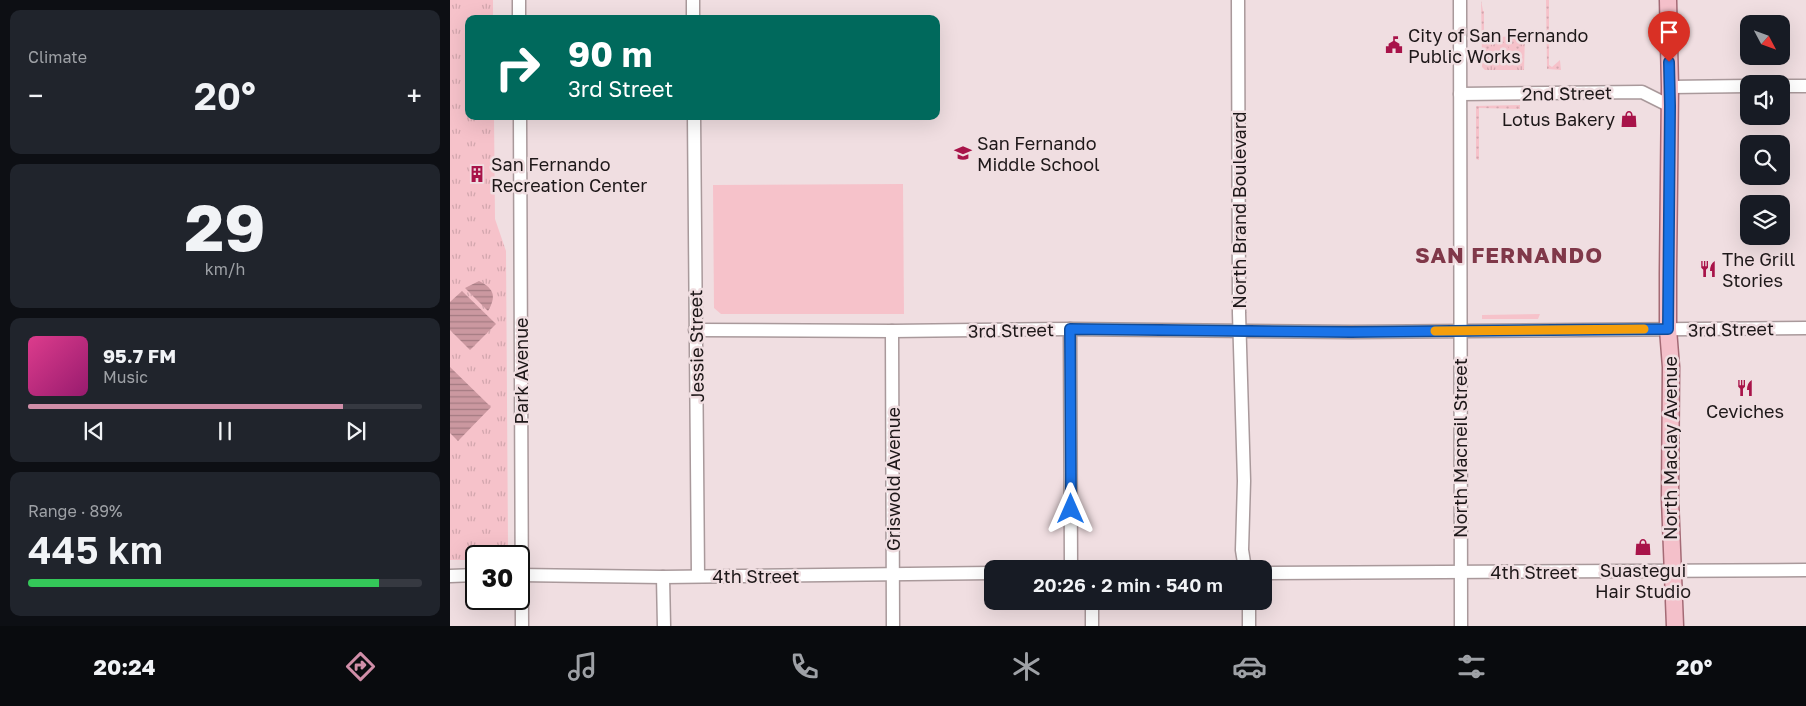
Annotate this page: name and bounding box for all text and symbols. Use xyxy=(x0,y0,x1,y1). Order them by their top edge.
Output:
pin xyxy=(1648,11,1690,62)
north arrow xyxy=(1740,15,1790,65)
map controls xyxy=(1740,15,1790,245)
icon: arrive xyxy=(1655,18,1683,46)
place label: City of San Fernando Public Works xyxy=(1408,24,1588,67)
text: 90 m xyxy=(568,33,652,75)
icon: right xyxy=(485,35,550,100)
public building icon: City of San Fernando Public Works xyxy=(1384,35,1404,55)
text: Climate xyxy=(28,47,87,67)
text: 20° xyxy=(194,73,256,118)
text: 3rd Street xyxy=(568,75,673,102)
button: sound xyxy=(1740,75,1790,125)
text: − xyxy=(28,79,43,112)
text: + xyxy=(407,79,422,112)
street label: 2nd Street xyxy=(1522,81,1612,105)
place label: Lotus Bakery xyxy=(1502,108,1615,130)
shop icon: Lotus Bakery xyxy=(1619,109,1639,129)
street label: North Brand Boulevard xyxy=(1228,111,1250,309)
place label: San Fernando Middle School xyxy=(977,132,1100,175)
button: search xyxy=(1740,135,1790,185)
school or university icon: San Fernando Middle School xyxy=(953,143,973,163)
place label: San Fernando Recreation Center xyxy=(491,153,647,196)
building icon: San Fernando Recreation Center xyxy=(467,164,487,184)
text: 29 xyxy=(185,187,265,265)
button: layers xyxy=(1740,195,1790,245)
district label: SAN FERNANDO xyxy=(1415,241,1603,268)
place label: The Grill Stories xyxy=(1722,248,1795,291)
text: km/h xyxy=(205,259,245,279)
restaurant icon: The Grill Stories xyxy=(1698,259,1718,279)
street label: Jessie Street xyxy=(684,290,708,402)
street label: Park Avenue xyxy=(510,317,532,425)
street label: 3rd Street xyxy=(1688,317,1774,341)
street label: 3rd Street xyxy=(968,318,1054,342)
text: 95.7 FM xyxy=(103,344,176,367)
street label: North Maclay Avenue xyxy=(1659,356,1681,540)
street label: North Macneil Street xyxy=(1449,358,1471,538)
text: Music xyxy=(103,367,148,387)
restaurant icon: Ceviches xyxy=(1735,378,1755,398)
place label: Ceviches xyxy=(1706,400,1784,422)
street label: Griswold Avenue xyxy=(882,407,904,551)
icon: previous xyxy=(80,417,108,445)
icon: pause xyxy=(211,417,239,445)
icon: next xyxy=(342,417,370,445)
position arrow xyxy=(1044,482,1096,534)
text: Range · 89% xyxy=(28,501,122,521)
text: 445 km xyxy=(28,527,163,572)
shop icon: Suastegui Hair Studio xyxy=(1633,537,1653,557)
speed limit sign: 30 xyxy=(465,545,530,610)
place label: Suastegui Hair Studio xyxy=(1595,559,1691,602)
street label: 4th Street xyxy=(1490,561,1578,583)
street label: 4th Street xyxy=(712,565,800,587)
text: 20:26 · 2 min · 540 m xyxy=(1033,573,1223,596)
icon: directions xyxy=(343,649,378,684)
icon: music xyxy=(565,649,600,684)
icon: phone xyxy=(787,649,822,684)
icon: climate xyxy=(1009,649,1044,684)
icon: car xyxy=(1232,649,1267,684)
icon: filters xyxy=(1454,649,1489,684)
text: 20:24 xyxy=(94,653,156,680)
text: 20° xyxy=(1676,653,1712,680)

